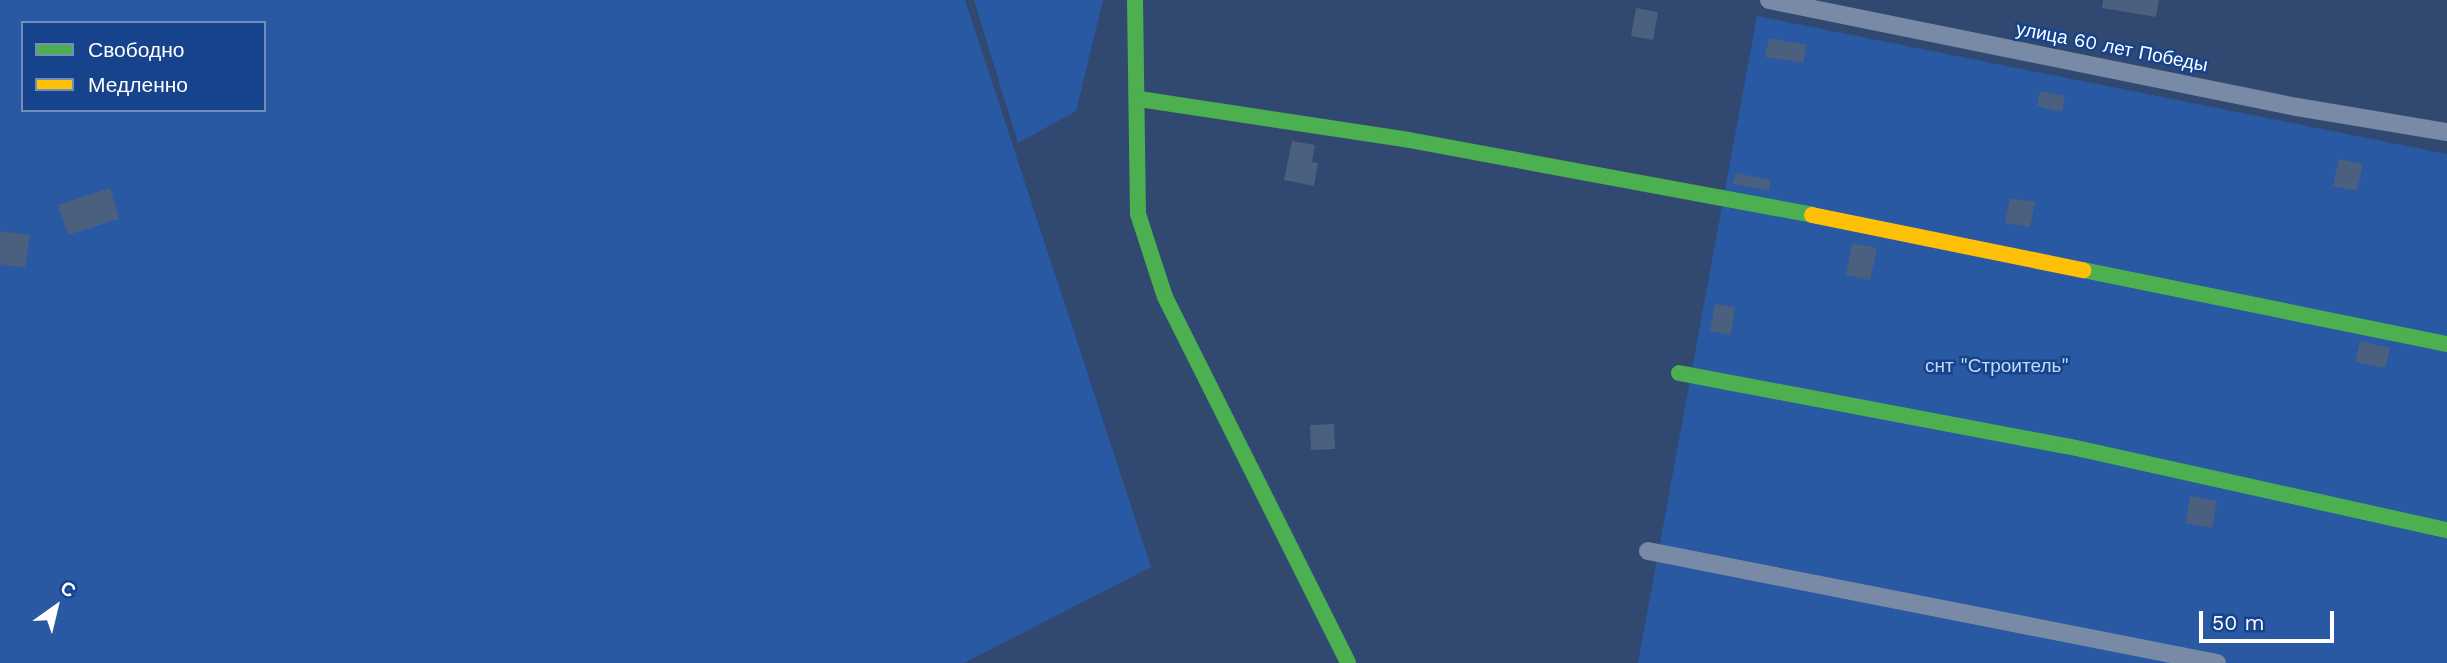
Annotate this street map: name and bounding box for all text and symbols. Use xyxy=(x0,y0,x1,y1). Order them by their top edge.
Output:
street label: улица 60 лет Победы xyxy=(2014,17,2210,77)
legend xyxy=(21,21,266,112)
text: Свободно xyxy=(88,37,185,62)
text: Медленно xyxy=(88,72,188,97)
park label: снт "Строитель" xyxy=(1925,355,2069,377)
north arrow xyxy=(21,572,91,642)
text: С xyxy=(56,576,80,603)
scale bar xyxy=(2202,596,2337,640)
text: 50 m xyxy=(2212,610,2264,635)

